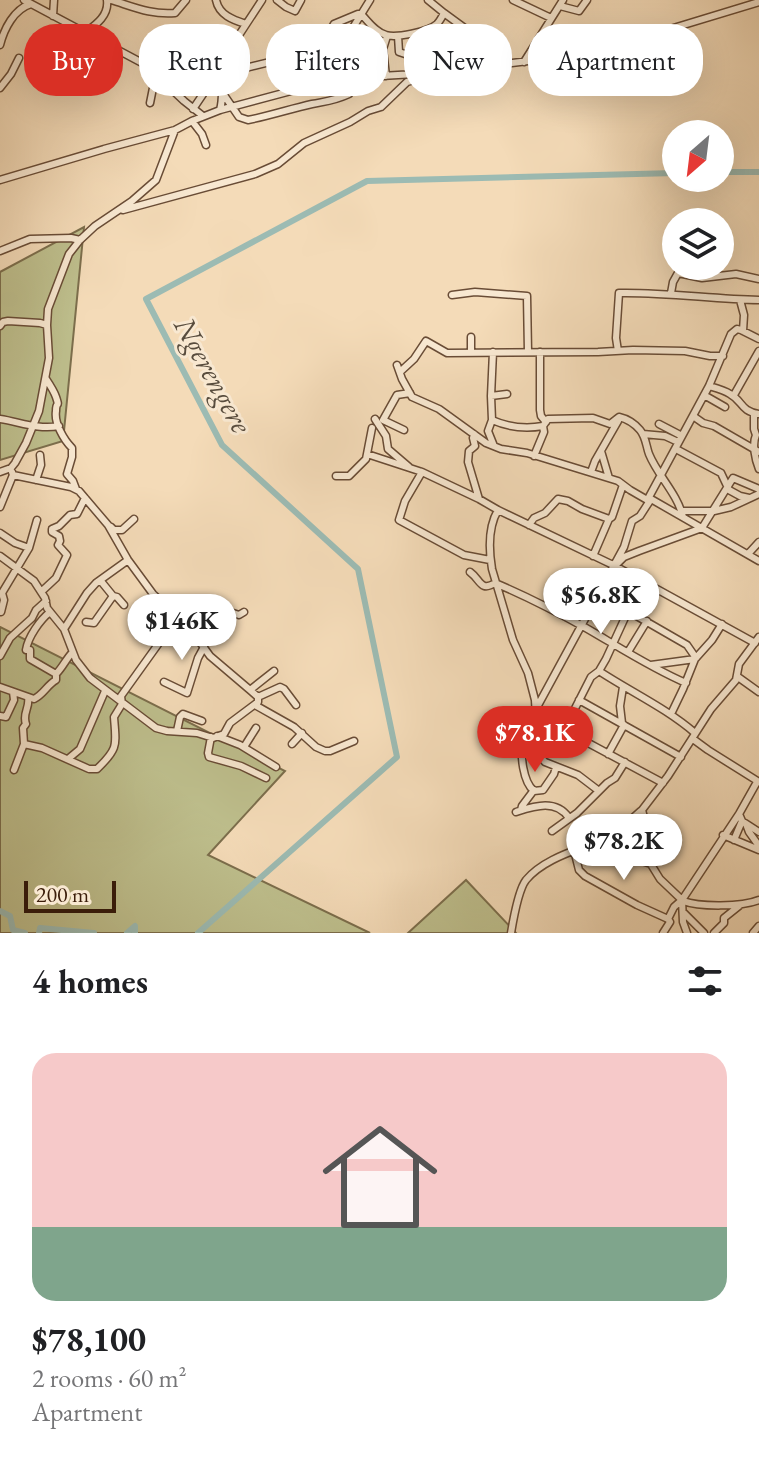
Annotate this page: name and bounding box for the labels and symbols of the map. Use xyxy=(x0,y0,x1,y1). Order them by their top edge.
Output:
north arrow xyxy=(662,120,734,192)
water label: Ngerengere xyxy=(165,309,262,441)
pin: $56.8K xyxy=(536,568,666,636)
pin: $146K xyxy=(126,594,238,662)
pin: $78.1K xyxy=(470,706,600,774)
pin: $78.2K xyxy=(559,814,689,882)
scale bar xyxy=(24,877,116,913)

